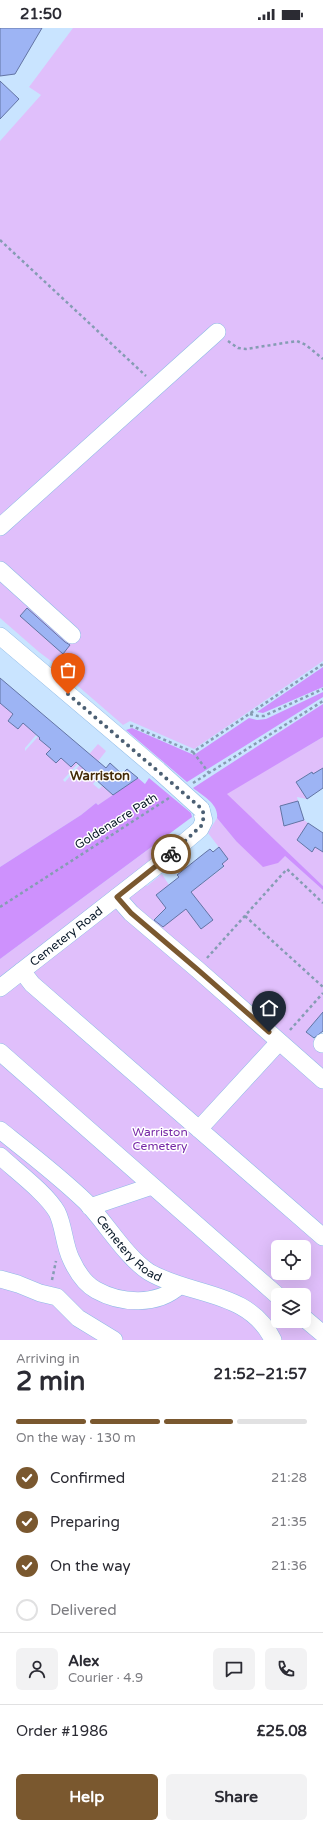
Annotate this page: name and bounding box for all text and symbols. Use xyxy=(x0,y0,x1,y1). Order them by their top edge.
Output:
text: 21:50 xyxy=(20,5,62,23)
pin xyxy=(51,653,85,694)
icon: bag xyxy=(57,659,79,681)
district label: Warriston xyxy=(70,768,130,784)
street label: Goldenacre Path xyxy=(72,790,160,852)
courier xyxy=(151,834,191,874)
icon: bike xyxy=(160,843,182,865)
street label: Cemetery Road xyxy=(27,904,105,969)
pin xyxy=(252,991,286,1032)
icon: home xyxy=(258,997,280,1019)
park label: Warriston Cemetery xyxy=(132,1125,188,1153)
street label: Cemetery Road xyxy=(93,1212,164,1284)
map controls xyxy=(271,1240,311,1328)
button: locate xyxy=(271,1240,311,1280)
button: layers xyxy=(271,1288,311,1328)
text: Arriving in xyxy=(16,1351,80,1367)
text: 21:52–21:57 xyxy=(214,1365,307,1383)
text: 2 min xyxy=(16,1366,85,1397)
text: On the way · 130 m xyxy=(16,1430,136,1446)
icon: check xyxy=(16,1467,38,1489)
text: Confirmed xyxy=(50,1469,125,1487)
text: 21:28 xyxy=(271,1470,307,1486)
icon: check xyxy=(16,1511,38,1533)
text: Preparing xyxy=(50,1513,120,1531)
text: 21:35 xyxy=(271,1514,307,1530)
icon: check xyxy=(16,1555,38,1577)
text: On the way xyxy=(50,1557,130,1575)
text: 21:36 xyxy=(271,1558,307,1574)
text: Delivered xyxy=(50,1601,117,1619)
button: person xyxy=(16,1648,58,1690)
button: chat xyxy=(213,1648,255,1690)
button: phone xyxy=(265,1648,307,1690)
text: Alex xyxy=(68,1652,99,1670)
text: Courier · 4.9 xyxy=(68,1670,143,1686)
text: Order #1986 xyxy=(16,1722,108,1740)
text: £25.08 xyxy=(257,1722,307,1740)
button: Help xyxy=(16,1774,158,1820)
button: Share xyxy=(166,1774,307,1820)

